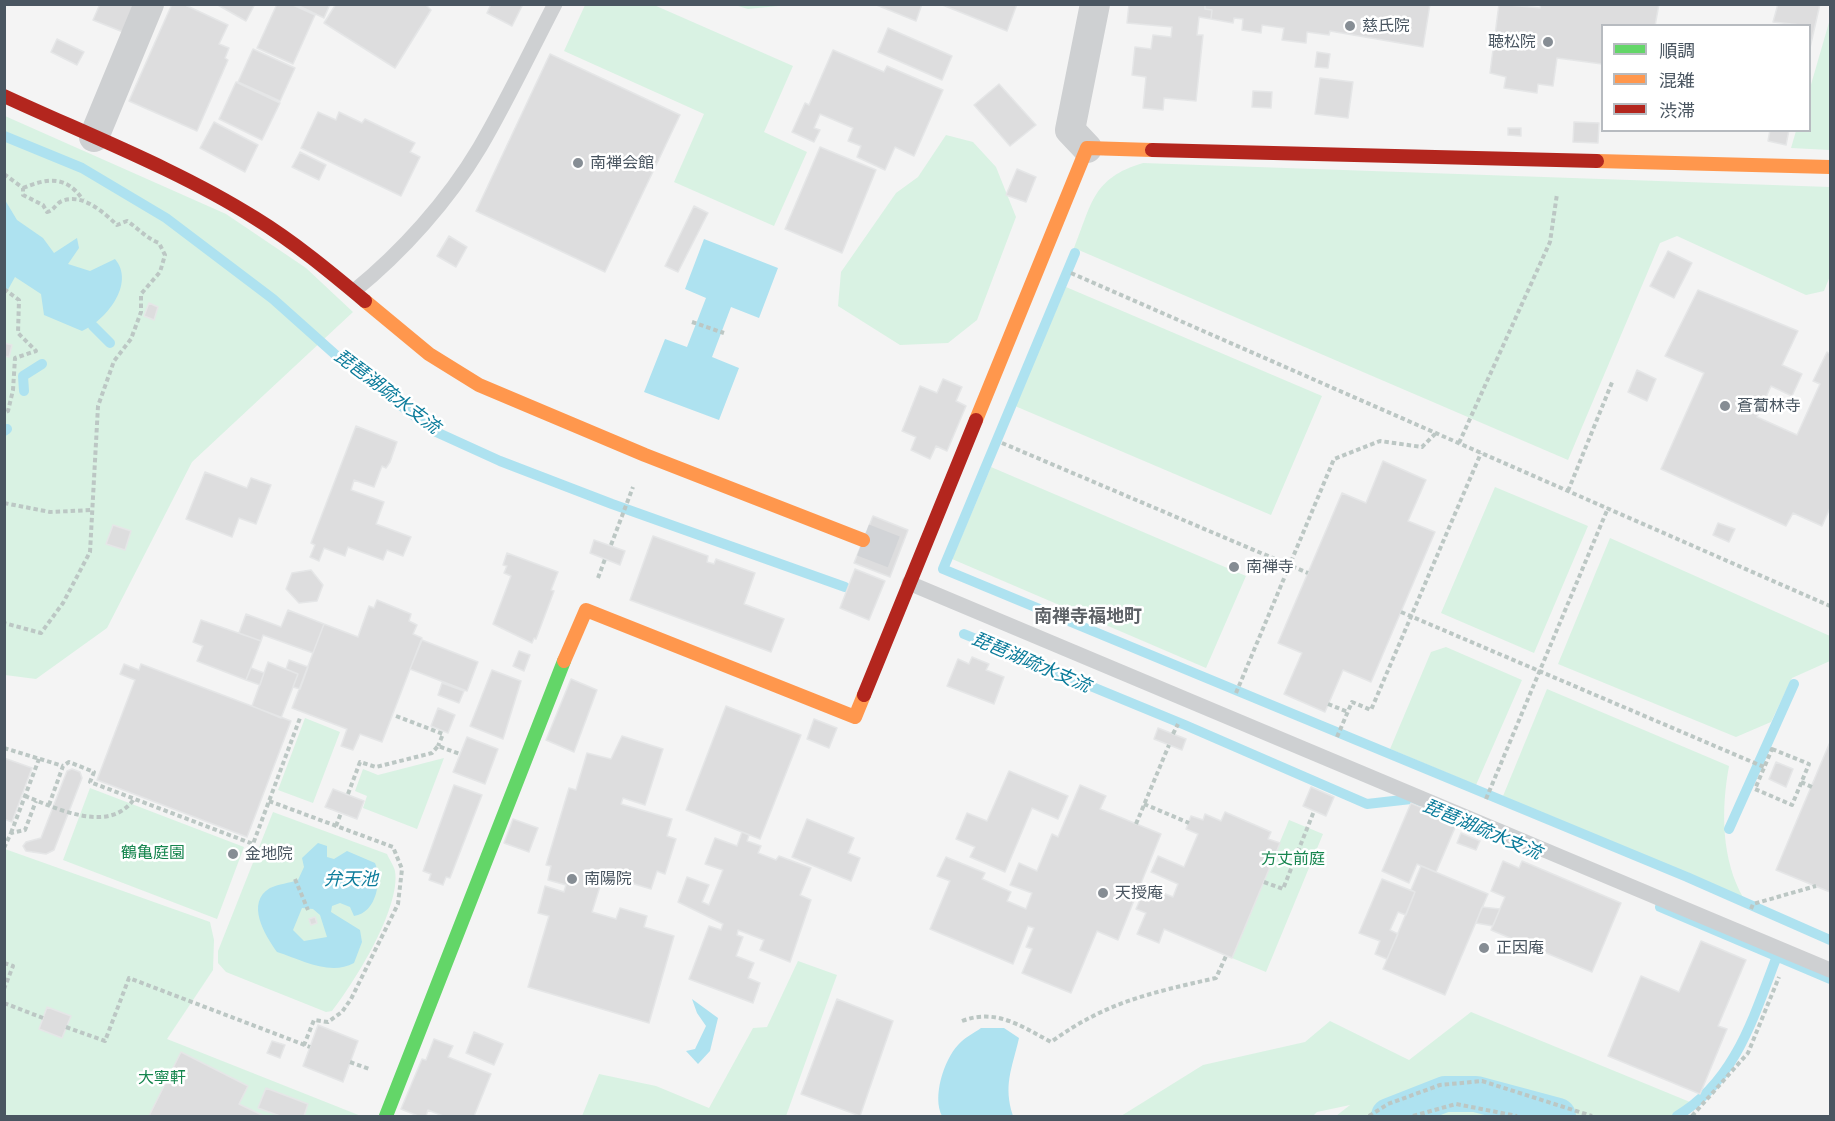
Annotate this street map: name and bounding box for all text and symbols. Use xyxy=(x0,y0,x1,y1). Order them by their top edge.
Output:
place label: 慈氏院 xyxy=(1362,16,1410,36)
marker: 慈氏院 xyxy=(1343,19,1357,33)
legend xyxy=(1601,24,1811,132)
place label: 聴松院 xyxy=(1488,32,1536,52)
marker: 聴松院 xyxy=(1541,35,1555,49)
text: 順調 xyxy=(1659,38,1695,62)
text: 混雑 xyxy=(1659,68,1695,92)
text: 渋滞 xyxy=(1659,98,1695,122)
place label: 南禅会館 xyxy=(590,153,654,173)
marker: 南禅会館 xyxy=(571,156,585,170)
water label: 琵琶湖疏水支流 xyxy=(330,345,444,439)
place label: 蒼蔔林寺 xyxy=(1737,396,1801,416)
marker: 蒼蔔林寺 xyxy=(1718,399,1732,413)
place label: 南禅寺 xyxy=(1246,557,1294,577)
marker: 南禅寺 xyxy=(1227,560,1241,574)
district label: 南禅寺福地町 xyxy=(1034,606,1142,628)
water label: 琵琶湖疏水支流 xyxy=(969,628,1093,698)
water label: 琵琶湖疏水支流 xyxy=(1420,795,1544,865)
park label: 鶴亀庭園 xyxy=(121,843,185,863)
place label: 金地院 xyxy=(245,844,293,864)
marker: 金地院 xyxy=(226,847,240,861)
park label: 方丈前庭 xyxy=(1261,849,1325,869)
water label: 弁天池 xyxy=(324,869,378,891)
place label: 南陽院 xyxy=(584,869,632,889)
marker: 南陽院 xyxy=(565,872,579,886)
place label: 天授庵 xyxy=(1115,883,1163,903)
marker: 天授庵 xyxy=(1096,886,1110,900)
place label: 正因庵 xyxy=(1496,938,1544,958)
marker: 正因庵 xyxy=(1477,941,1491,955)
park label: 大寧軒 xyxy=(138,1068,186,1088)

